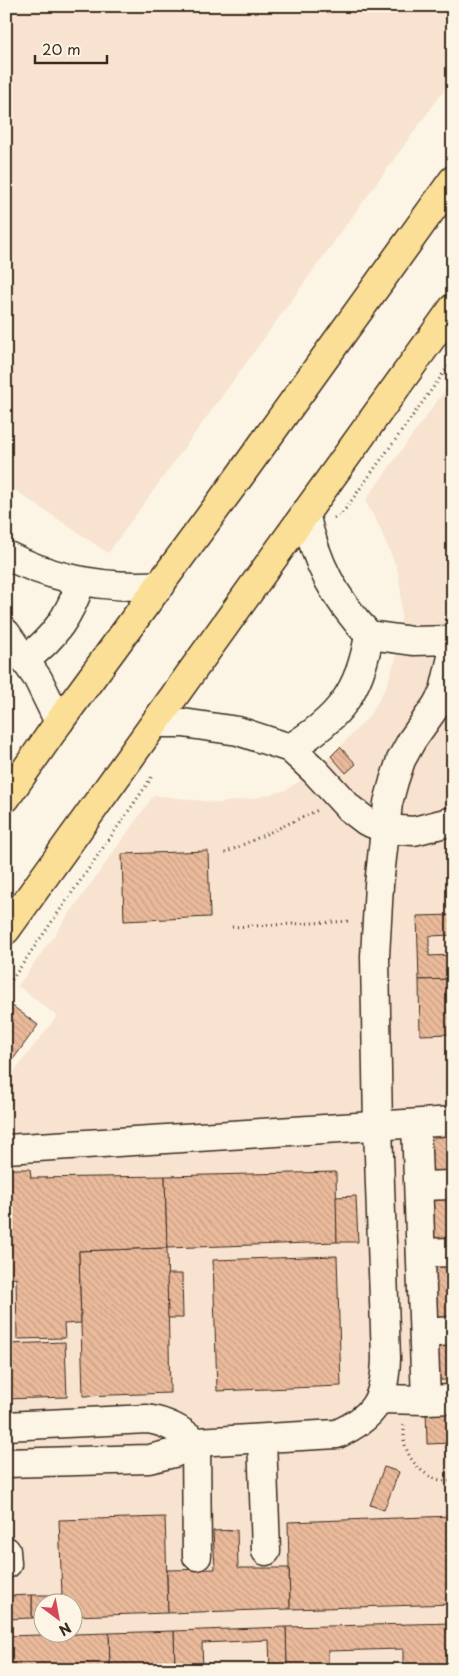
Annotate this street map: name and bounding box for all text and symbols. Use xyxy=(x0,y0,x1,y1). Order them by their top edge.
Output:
scale bar xyxy=(35,32,108,64)
text: 20 m xyxy=(42,37,81,60)
north arrow xyxy=(32,1594,82,1644)
text: N xyxy=(55,1618,75,1641)

